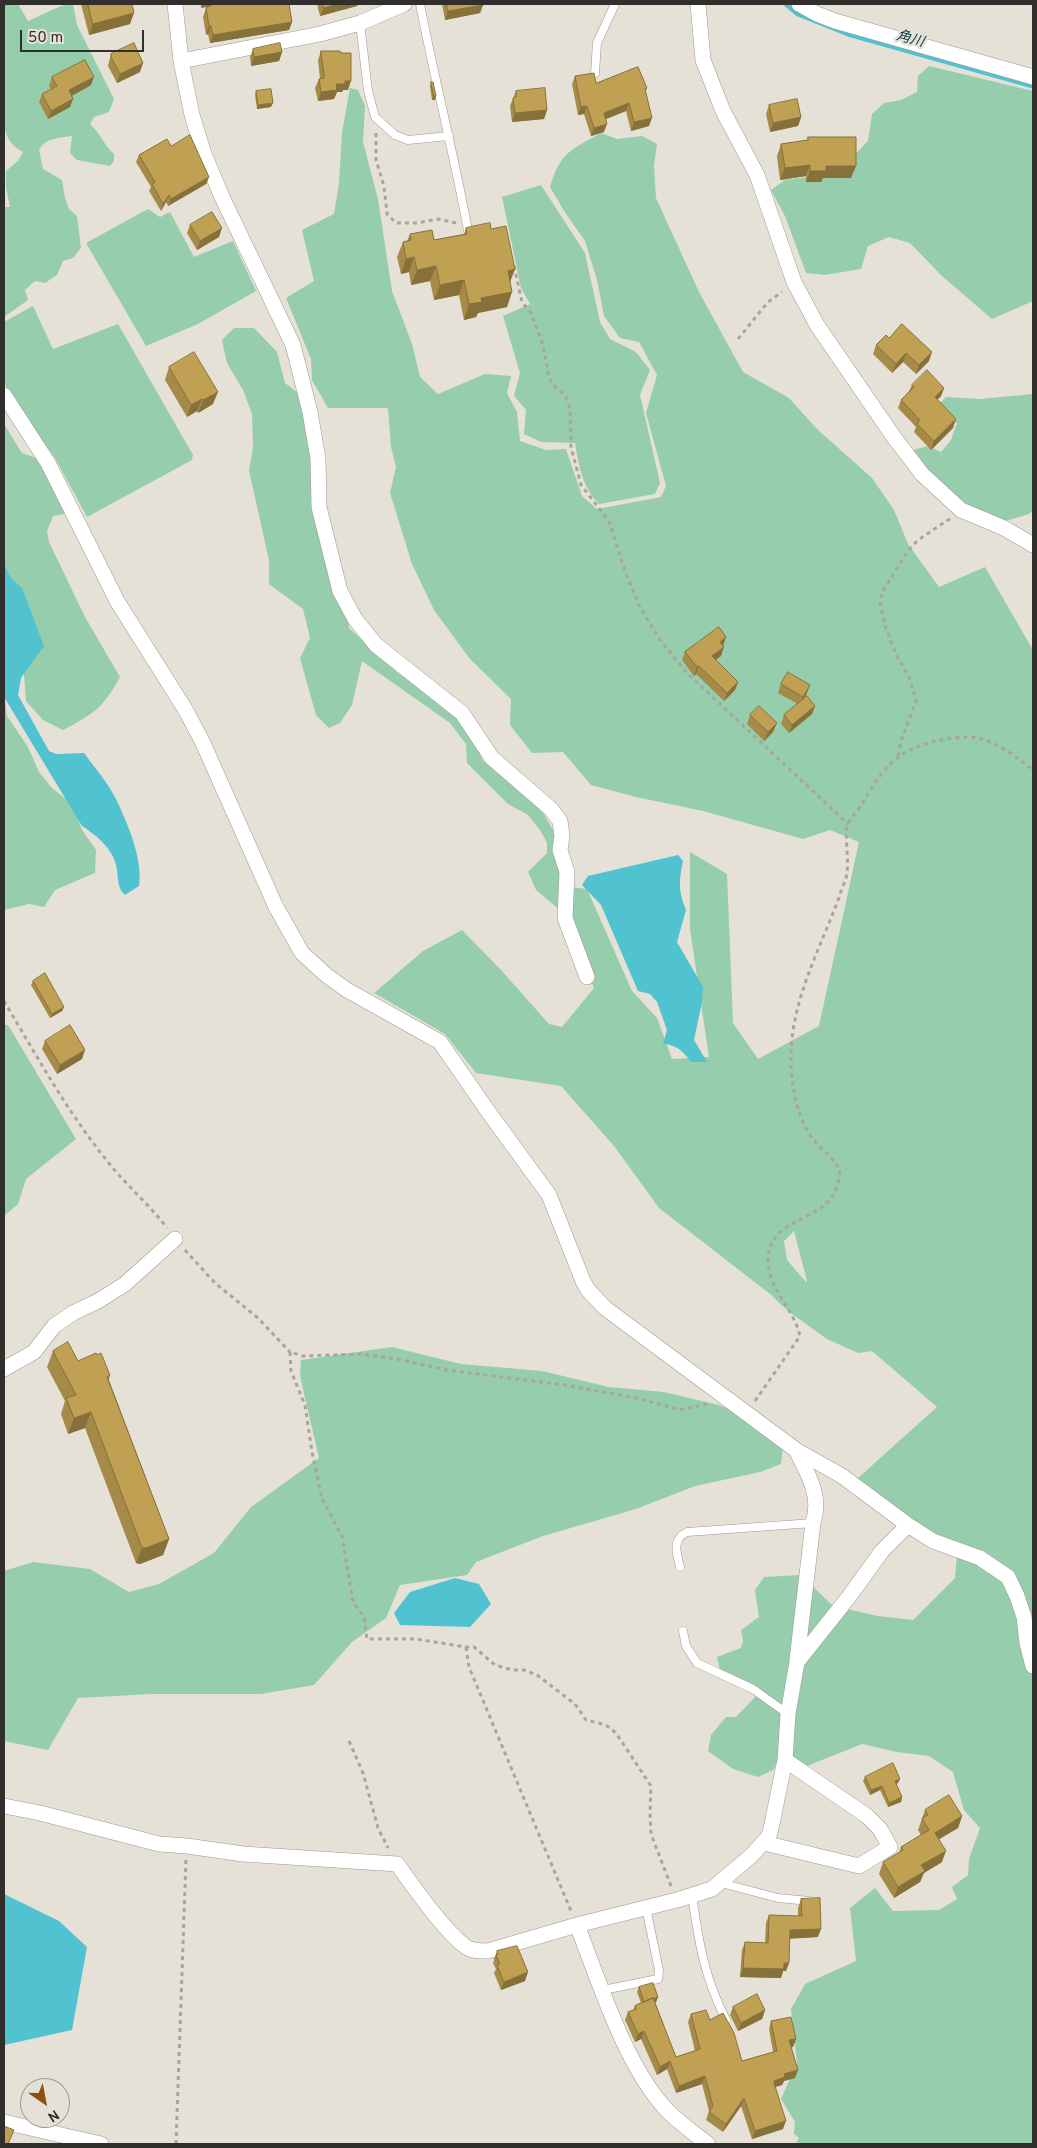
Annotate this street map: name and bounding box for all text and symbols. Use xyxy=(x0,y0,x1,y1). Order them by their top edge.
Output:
scale bar xyxy=(22,20,146,52)
water label: 角川 xyxy=(894,28,926,52)
text: 50 m xyxy=(28,29,63,48)
north arrow xyxy=(20,2078,70,2128)
text: N xyxy=(44,2105,62,2125)

